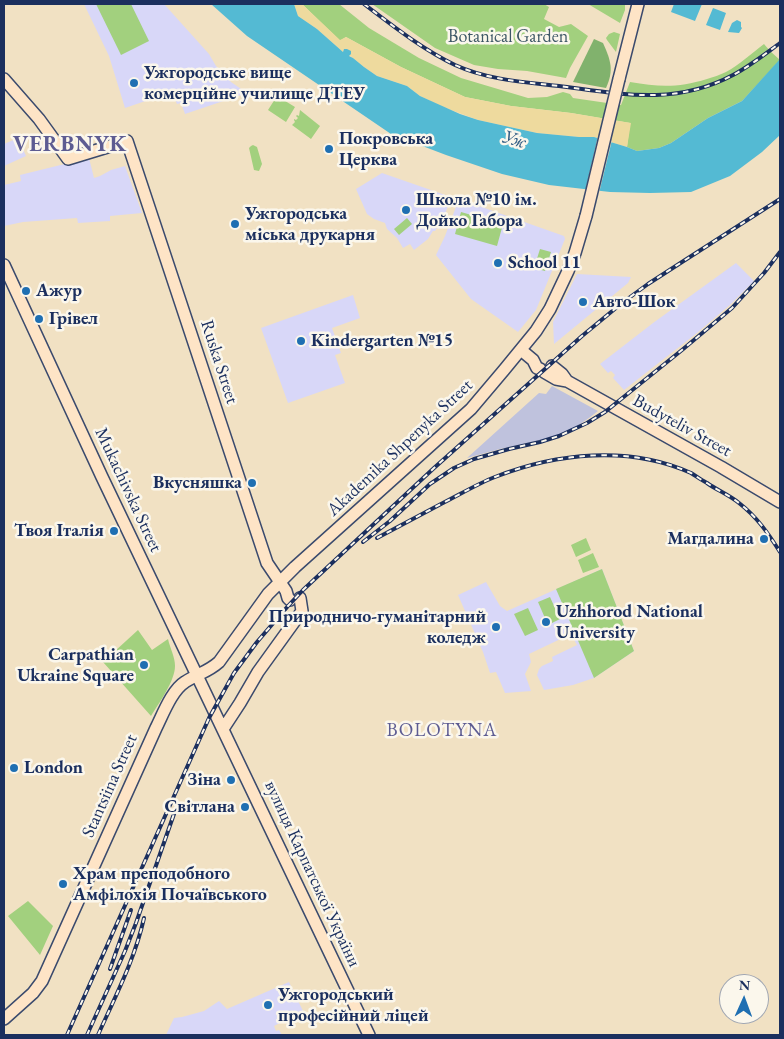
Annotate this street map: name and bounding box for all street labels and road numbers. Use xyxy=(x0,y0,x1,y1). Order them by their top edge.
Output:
street label: Ruska Street xyxy=(195,317,243,407)
street label: Akademika Shpenyka Street xyxy=(323,375,477,521)
street label: Budyteliv Street xyxy=(629,390,735,462)
street label: Mukachivska Street xyxy=(90,424,166,556)
street label: Stantsiina Street xyxy=(78,731,142,841)
street label: вулиця Карпатської України xyxy=(259,777,365,971)

